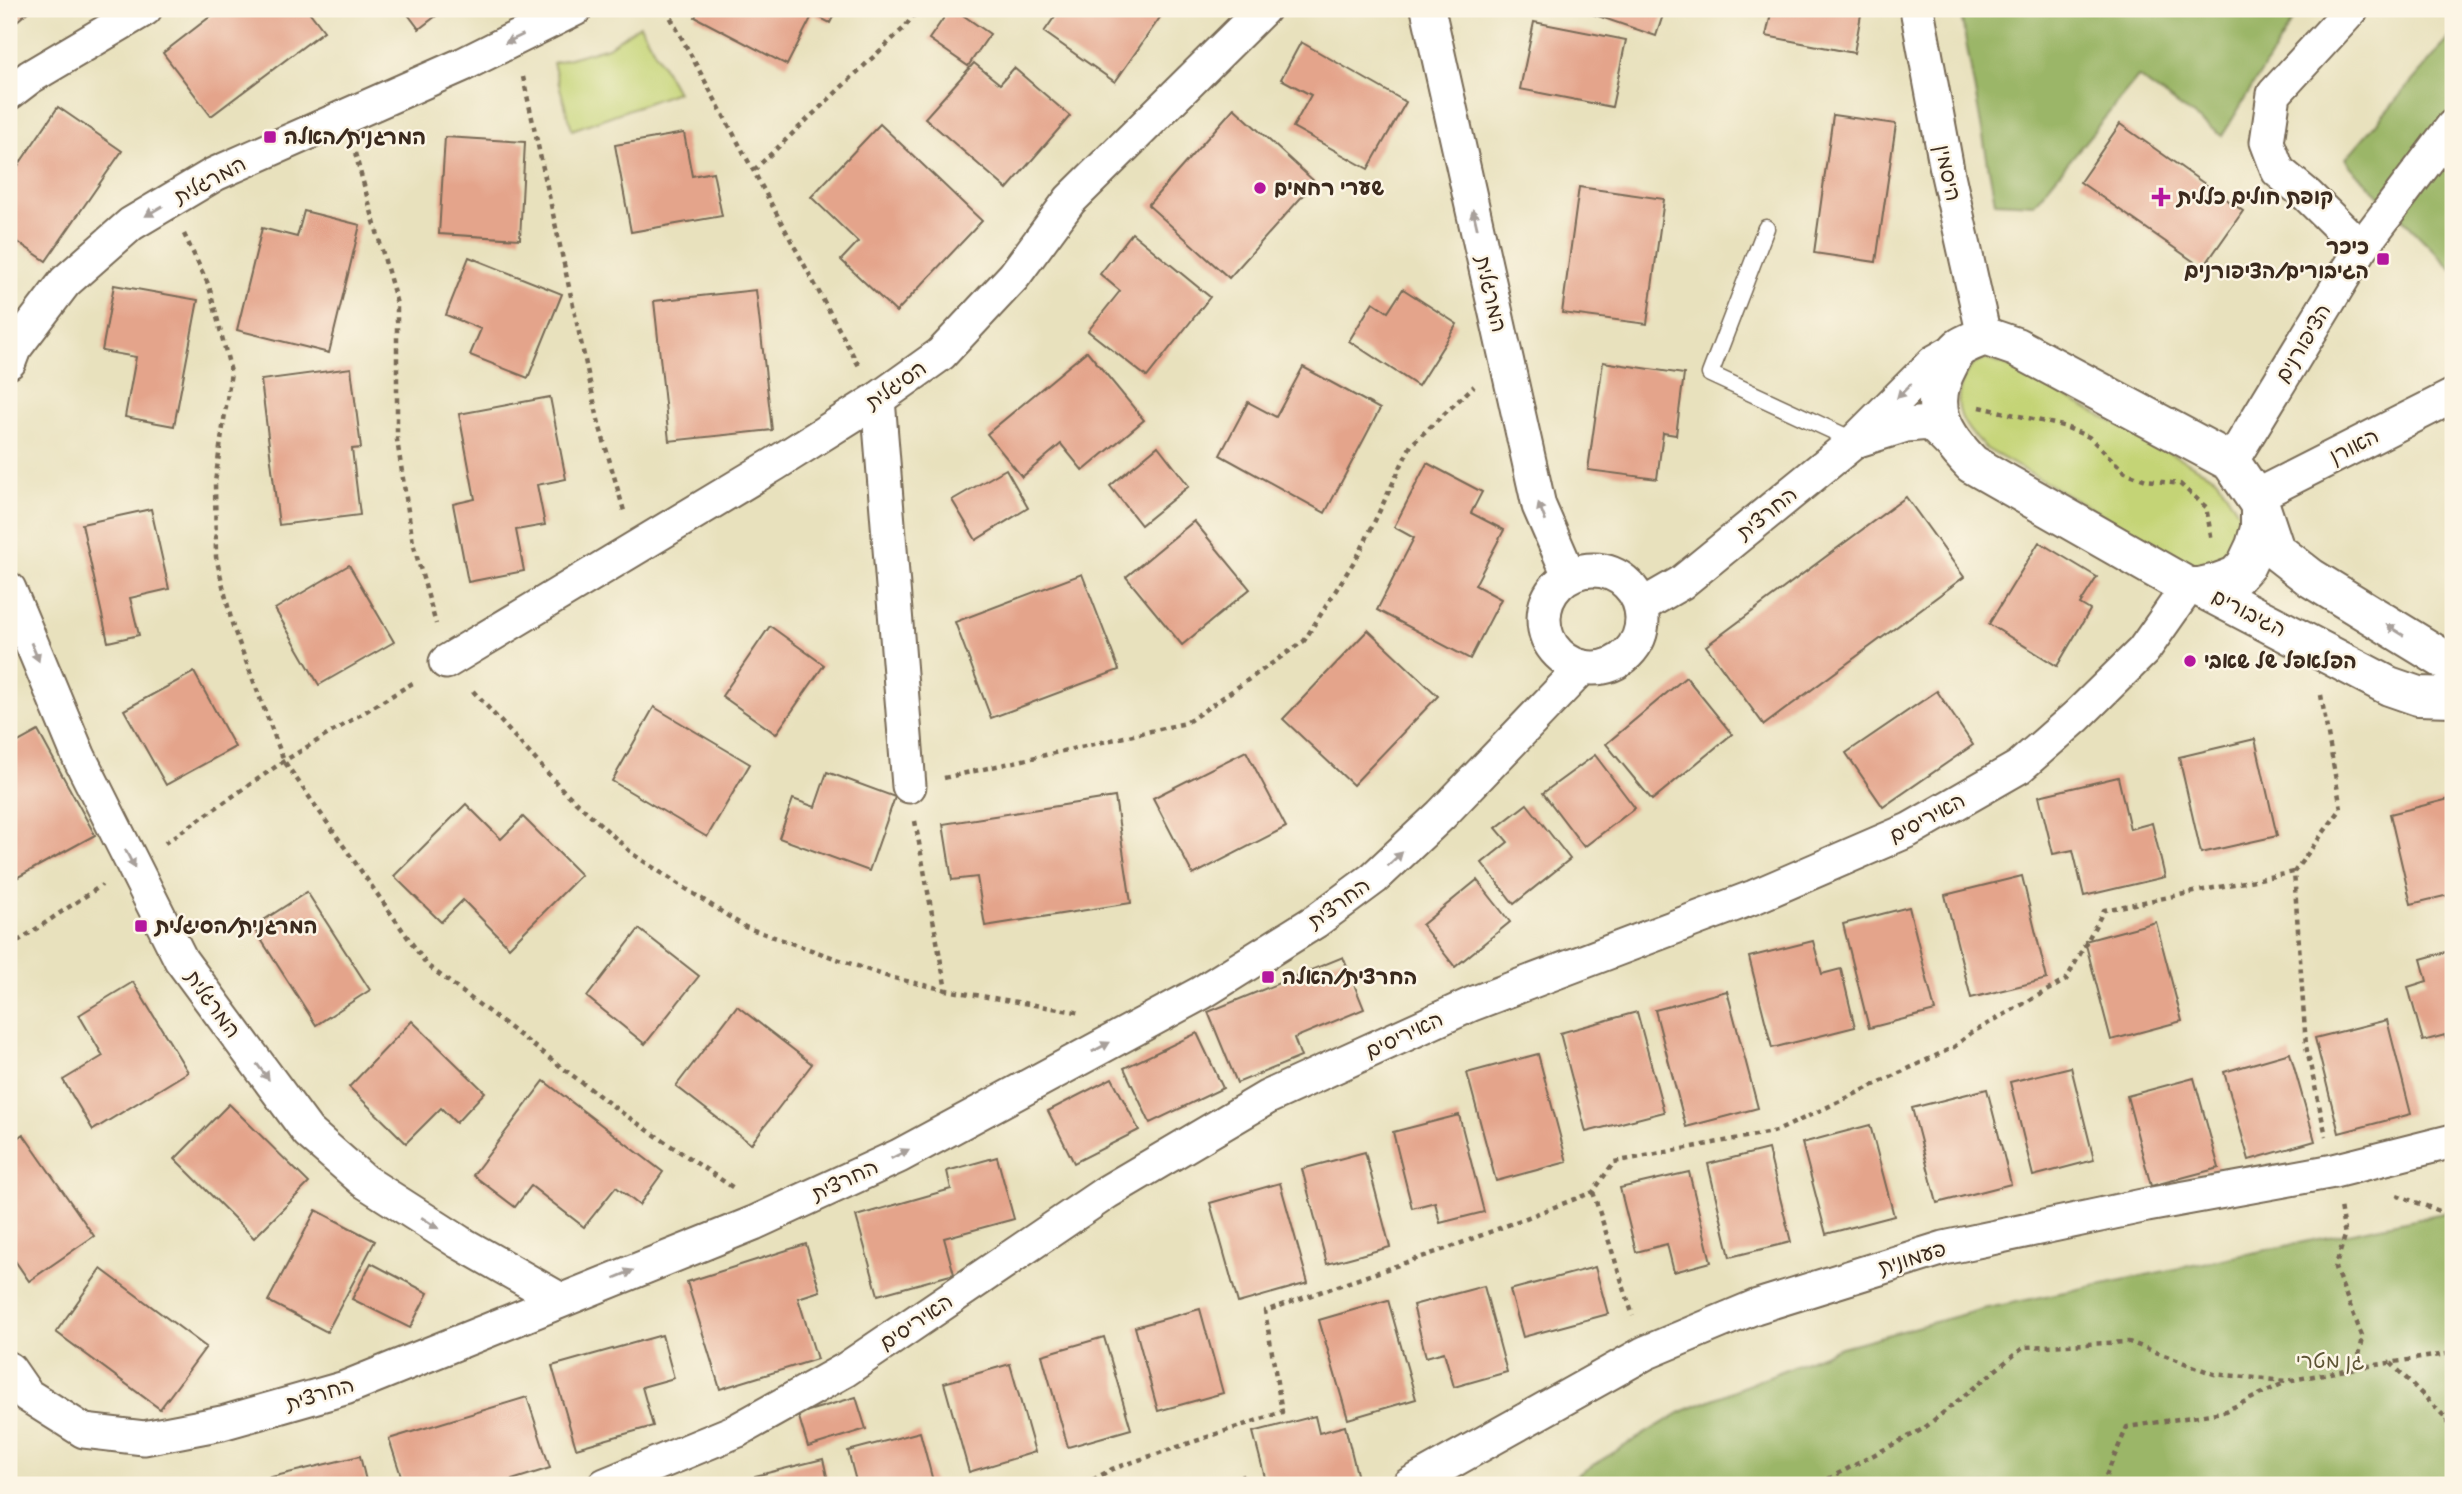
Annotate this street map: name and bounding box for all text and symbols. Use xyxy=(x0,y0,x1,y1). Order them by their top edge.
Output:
one-way arrow xyxy=(504,33,524,45)
place label: המרגנית/האלה xyxy=(284,118,426,156)
marker: המרגנית/האלה xyxy=(262,129,278,145)
street label: היסמין xyxy=(1923,141,1973,205)
street label: המרגלית xyxy=(166,145,253,215)
place label: שערי רחמים xyxy=(1274,169,1384,207)
place label: קופת חולים כללית xyxy=(2175,178,2333,216)
marker: שערי רחמים xyxy=(1252,180,1268,196)
marker: קופת חולים כללית xyxy=(2151,187,2171,207)
one-way arrow xyxy=(144,204,163,217)
one-way arrow xyxy=(1469,208,1480,230)
place label: כיכר הגיבורים/הציפורנים xyxy=(2184,228,2369,290)
street label: המרגלית xyxy=(1464,251,1518,336)
marker: כיכר הגיבורים/הציפורנים xyxy=(2375,251,2391,267)
street label: הציפורנים xyxy=(2264,296,2342,390)
street label: הסיגלית xyxy=(856,350,935,421)
one-way arrow xyxy=(1896,382,1913,398)
street label: האורן xyxy=(2322,417,2386,475)
street label: החרצית xyxy=(1727,476,1806,551)
one-way arrow xyxy=(1536,502,1547,523)
street label: הגיבורים xyxy=(2205,578,2293,648)
one-way arrow xyxy=(2386,623,2405,636)
one-way arrow xyxy=(30,642,41,663)
place label: הפלאפל של שאבי xyxy=(2204,642,2357,680)
marker: הפלאפל של שאבי xyxy=(2182,653,2198,669)
street label: האיריסים xyxy=(1882,782,1972,854)
one-way arrow xyxy=(124,849,135,869)
one-way arrow xyxy=(1386,851,1403,867)
street label: החרצית xyxy=(1299,867,1379,940)
place label: המרגנית/הסיגלית xyxy=(153,907,318,945)
marker: המרגנית/הסיגלית xyxy=(133,918,149,934)
place label: החרצית/האלה xyxy=(1282,958,1418,996)
street label: המרגלית xyxy=(174,961,251,1047)
marker: החרצית/האלה xyxy=(1260,969,1276,985)
street label: האיריסים xyxy=(1358,1000,1450,1070)
one-way arrow xyxy=(1091,1041,1111,1053)
one-way arrow xyxy=(256,1063,270,1081)
street label: החרצית xyxy=(804,1148,885,1213)
one-way arrow xyxy=(890,1149,910,1160)
one-way arrow xyxy=(420,1217,440,1230)
street label: פעמונית xyxy=(1873,1230,1951,1286)
one-way arrow xyxy=(614,1269,635,1280)
street label: האיריסים xyxy=(871,1283,961,1361)
park label: גן מטרי xyxy=(2296,1342,2364,1380)
street label: החרצית xyxy=(280,1366,359,1423)

